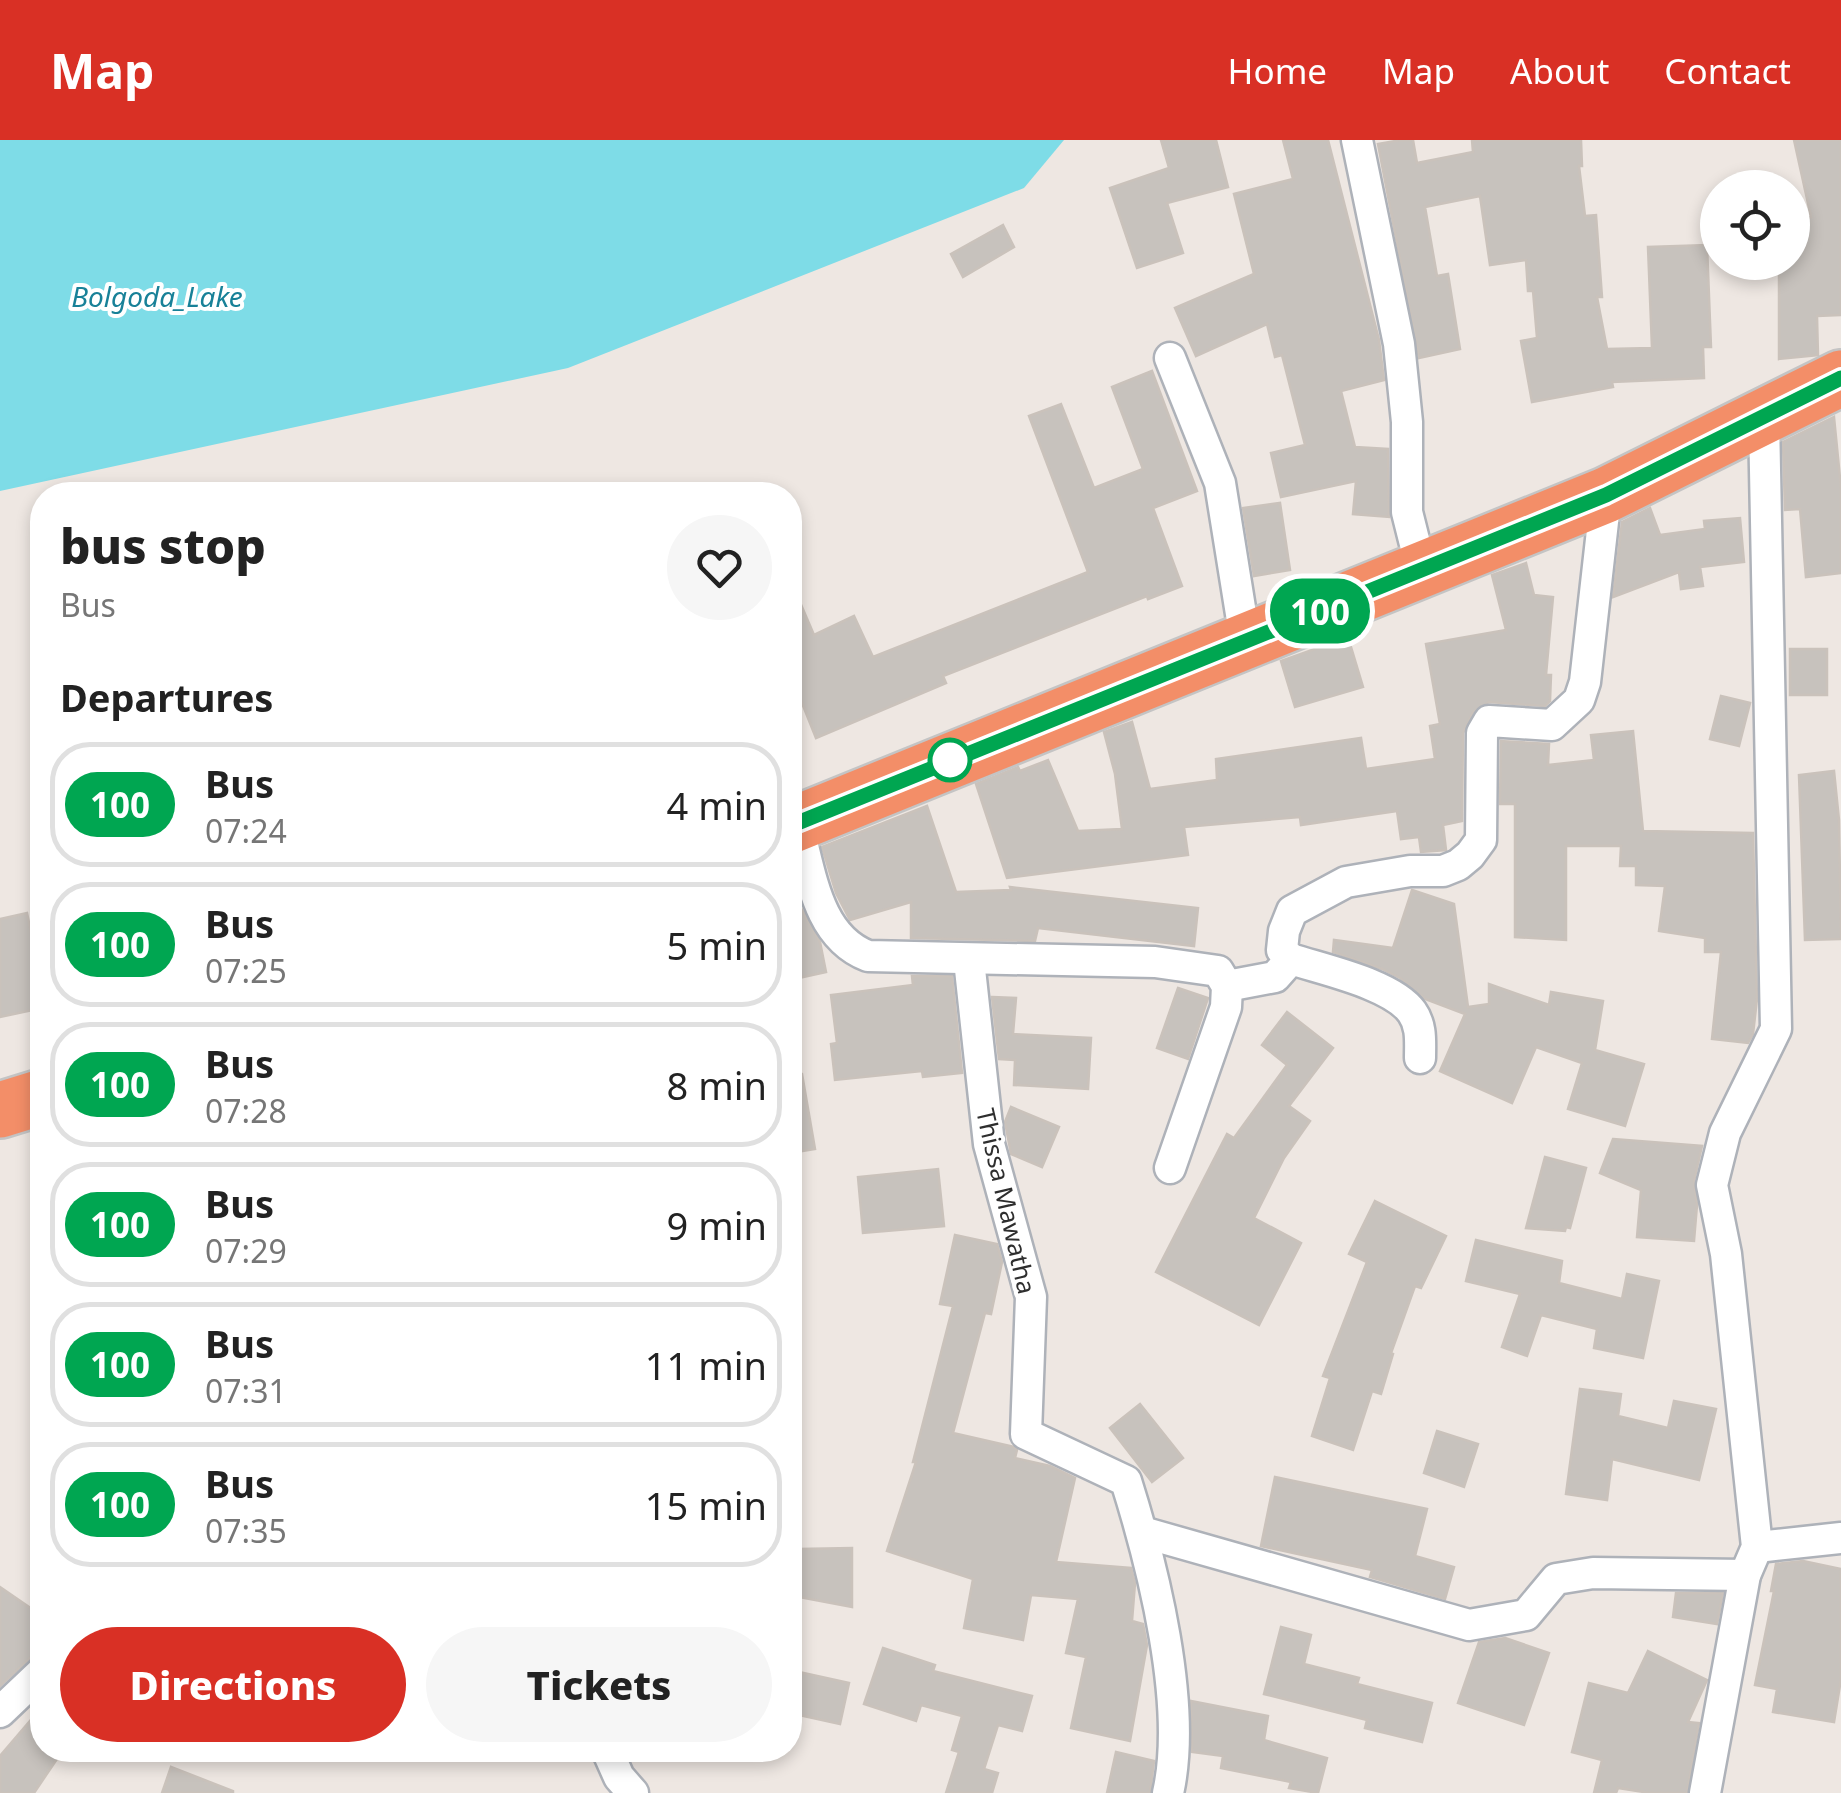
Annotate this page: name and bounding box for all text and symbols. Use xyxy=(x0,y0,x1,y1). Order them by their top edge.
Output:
text: Map xyxy=(50,38,154,103)
text: Home xyxy=(1228,47,1327,94)
text: Map xyxy=(1382,47,1455,94)
text: About xyxy=(1510,47,1609,94)
text: Contact xyxy=(1664,47,1791,94)
map controls xyxy=(1700,170,1810,280)
button: locate xyxy=(1700,170,1810,280)
water label: Bolgoda_Lake xyxy=(71,277,243,315)
text: bus stop xyxy=(60,513,266,578)
button: heart xyxy=(667,515,772,620)
line badge: 100 xyxy=(1262,578,1378,644)
text: Bus xyxy=(60,583,116,626)
text: 100 xyxy=(1290,588,1350,635)
text: Departures xyxy=(60,671,273,723)
unlabelled marker xyxy=(929,739,971,781)
text: Bus xyxy=(205,757,274,809)
text: 4 min xyxy=(667,779,767,831)
text: 100 xyxy=(90,781,150,828)
text: 07:24 xyxy=(205,809,287,852)
text: Bus xyxy=(205,897,274,949)
text: 5 min xyxy=(667,919,767,971)
text: 100 xyxy=(90,921,150,968)
text: 07:25 xyxy=(205,949,287,992)
text: Bus xyxy=(205,1037,274,1089)
text: 8 min xyxy=(667,1059,767,1111)
text: 100 xyxy=(90,1061,150,1108)
text: 07:28 xyxy=(205,1089,287,1132)
street label: Thissa Mawatha xyxy=(969,1105,1045,1297)
text: Bus xyxy=(205,1177,274,1229)
text: 9 min xyxy=(667,1199,767,1251)
text: 100 xyxy=(90,1201,150,1248)
text: 07:29 xyxy=(205,1229,287,1272)
text: Bus xyxy=(205,1317,274,1369)
text: 11 min xyxy=(645,1339,767,1391)
text: 100 xyxy=(90,1341,150,1388)
text: 07:31 xyxy=(205,1369,287,1412)
text: Bus xyxy=(205,1457,274,1509)
text: 15 min xyxy=(645,1479,767,1531)
text: 100 xyxy=(90,1481,150,1528)
text: 07:35 xyxy=(205,1509,287,1552)
button: Directions xyxy=(60,1627,406,1742)
button: Tickets xyxy=(426,1627,772,1742)

